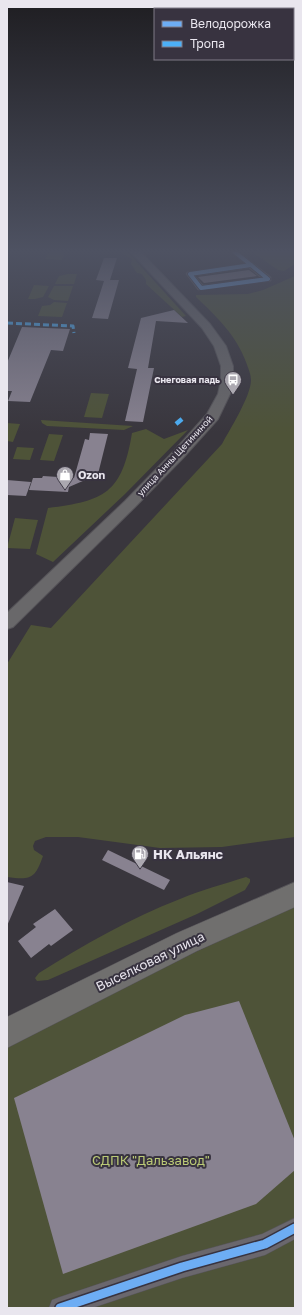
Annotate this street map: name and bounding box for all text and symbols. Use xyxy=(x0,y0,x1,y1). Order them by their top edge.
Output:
legend xyxy=(154,8,294,60)
text: Велодорожка xyxy=(190,16,271,31)
text: Тропа xyxy=(190,36,225,51)
bus stop icon: Снеговая падь xyxy=(223,370,243,395)
place label: Снеговая падь xyxy=(154,374,220,385)
street label: улица Анны Щетининой xyxy=(135,413,215,498)
shop icon: Ozon xyxy=(55,465,75,490)
place label: Ozon xyxy=(78,468,106,481)
fuel station icon: НК Альянс xyxy=(130,844,150,869)
place label: НК Альянс xyxy=(153,846,224,862)
street label: Выселковая улица xyxy=(93,928,207,994)
park label: СДПК "Дальзавод" xyxy=(92,1152,210,1168)

